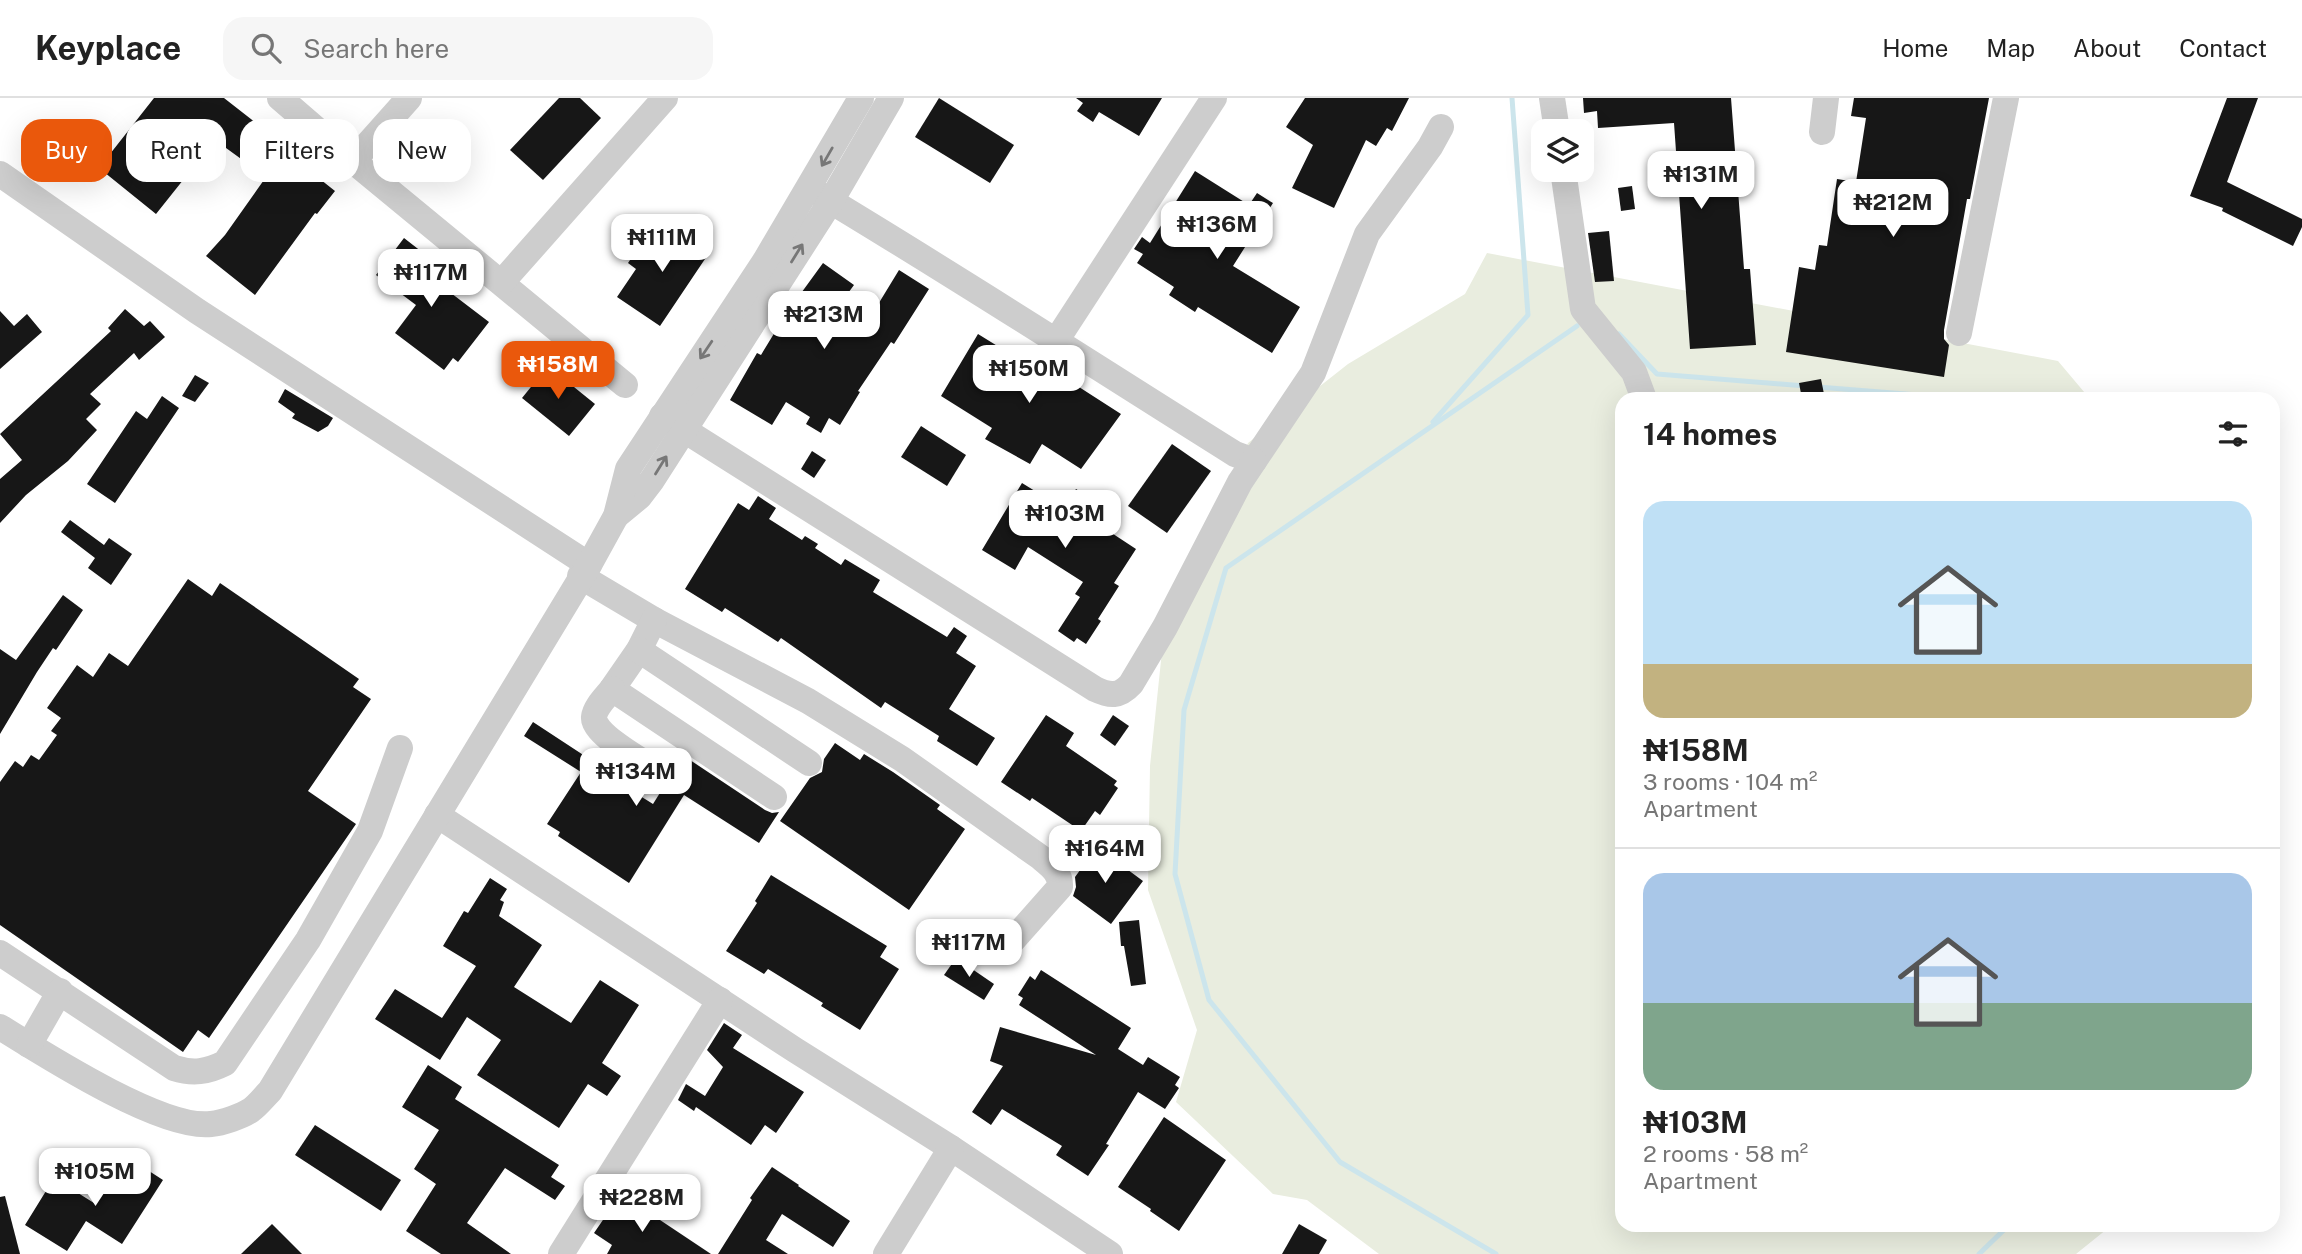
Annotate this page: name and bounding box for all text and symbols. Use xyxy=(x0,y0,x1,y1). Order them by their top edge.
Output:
search box xyxy=(223,17,713,80)
text: Keyplace xyxy=(35,29,181,67)
icon: search xyxy=(247,29,285,67)
text: Search here xyxy=(303,33,449,64)
text: Home xyxy=(1882,34,1948,62)
text: Map xyxy=(1986,34,2035,62)
text: About xyxy=(2073,34,2141,62)
text: Contact xyxy=(2179,34,2267,62)
chip: Buy xyxy=(21,119,112,182)
chip: Rent xyxy=(126,119,226,182)
chip: Filters xyxy=(240,119,359,182)
chip: New xyxy=(373,119,471,182)
map controls xyxy=(1531,119,1594,182)
button: layers xyxy=(1531,119,1594,182)
one-way arrow xyxy=(820,147,834,167)
pin: ₦131M xyxy=(1652,152,1750,211)
text: ₦131M xyxy=(1663,160,1739,187)
pin: ₦212M xyxy=(1844,180,1942,239)
text: ₦212M xyxy=(1853,188,1933,215)
pin: ₦136M xyxy=(1168,202,1266,261)
text: ₦136M xyxy=(1177,210,1257,237)
pin: ₦111M xyxy=(613,214,711,274)
text: ₦111M xyxy=(627,223,697,250)
one-way arrow xyxy=(791,244,805,264)
pin: ₦117M xyxy=(382,250,480,309)
text: ₦117M xyxy=(394,258,468,285)
pin: ₦213M xyxy=(775,292,873,351)
text: ₦213M xyxy=(784,300,864,327)
one-way arrow xyxy=(699,340,714,359)
pin: ₦158M xyxy=(509,342,607,401)
pin: ₦150M xyxy=(980,345,1078,405)
text: ₦158M xyxy=(517,350,599,377)
text: ₦150M xyxy=(989,354,1069,381)
icon: filters xyxy=(2214,415,2252,453)
text: 14 homes xyxy=(1643,416,1777,452)
one-way arrow xyxy=(654,456,668,476)
pin: ₦103M xyxy=(1016,490,1114,550)
text: ₦103M xyxy=(1025,499,1105,526)
icon: home xyxy=(1885,547,2011,673)
text: ₦158M xyxy=(1643,732,1749,768)
pin: ₦134M xyxy=(587,748,685,808)
text: ₦134M xyxy=(596,757,676,784)
text: 3 rooms · 104 m² xyxy=(1643,768,1817,795)
text: Apartment xyxy=(1643,795,1758,822)
pin: ₦164M xyxy=(1056,826,1154,885)
text: ₦164M xyxy=(1065,834,1145,861)
icon: home xyxy=(1885,919,2011,1045)
pin: ₦117M xyxy=(920,920,1018,979)
text: ₦117M xyxy=(932,928,1006,955)
text: ₦103M xyxy=(1643,1104,1747,1140)
text: 2 rooms · 58 m² xyxy=(1643,1140,1808,1167)
pin: ₦105M xyxy=(46,1148,144,1208)
text: ₦105M xyxy=(55,1157,135,1184)
text: Apartment xyxy=(1643,1167,1758,1194)
pin: ₦228M xyxy=(593,1174,691,1234)
text: ₦228M xyxy=(600,1183,684,1210)

